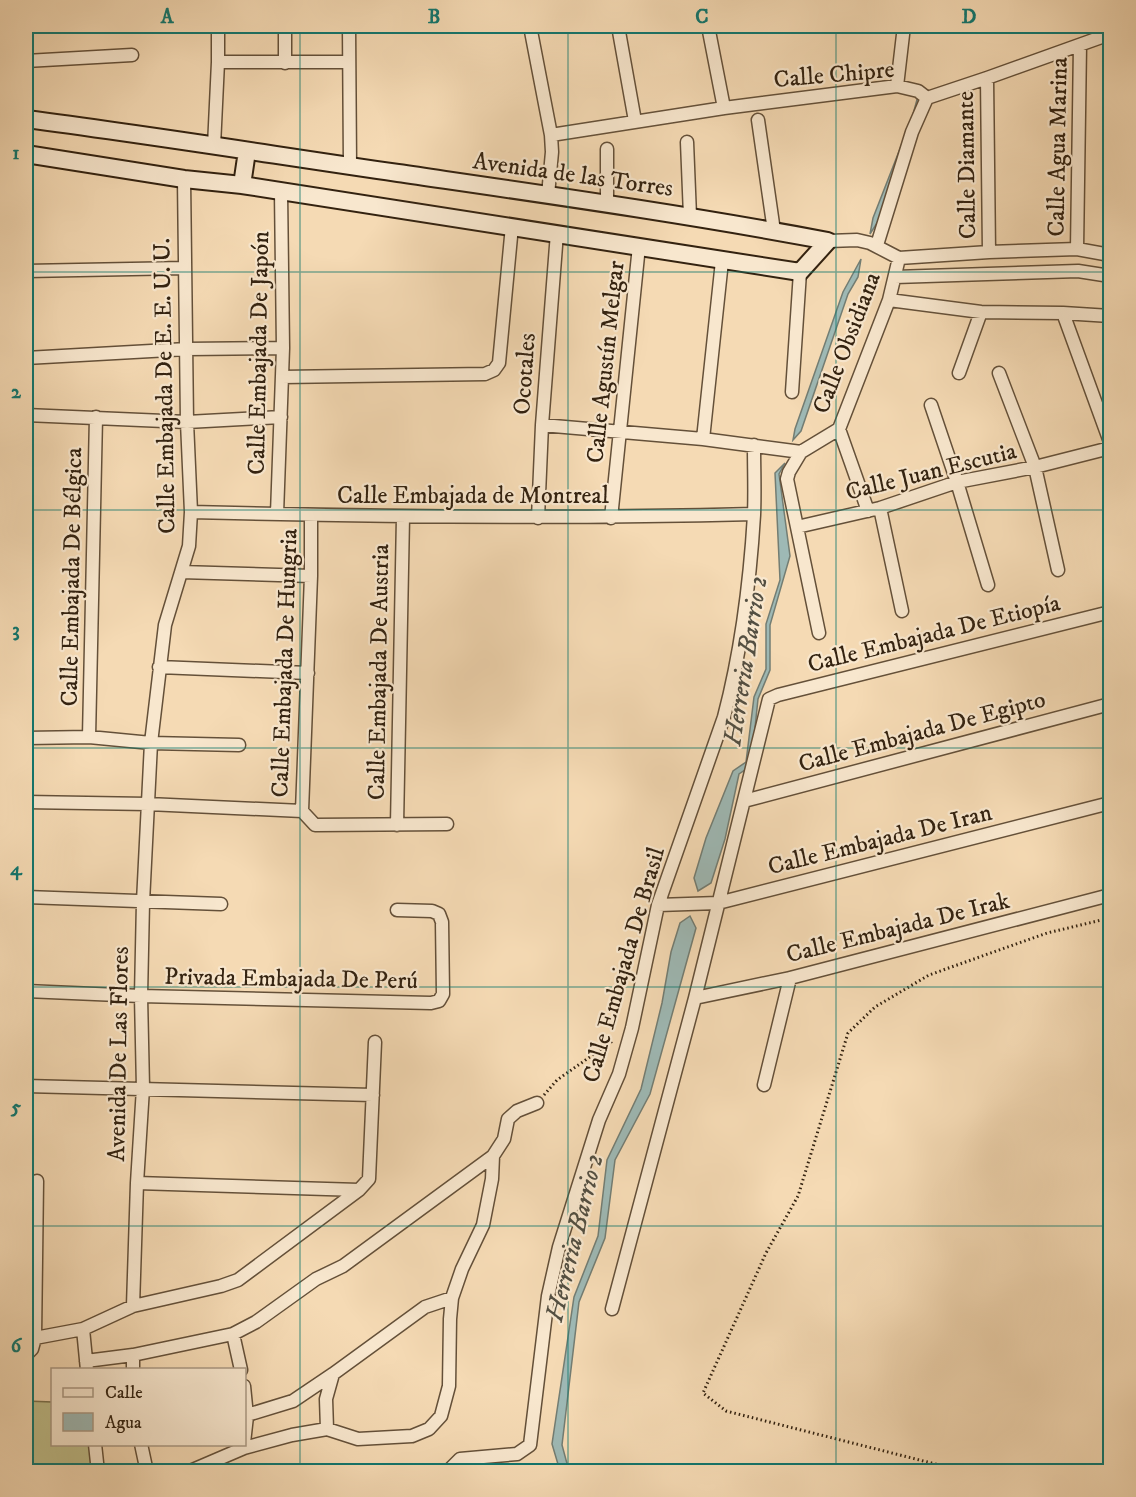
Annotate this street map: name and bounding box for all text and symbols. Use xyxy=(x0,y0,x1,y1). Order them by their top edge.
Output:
text: A xyxy=(160,5,175,30)
text: B xyxy=(428,5,440,30)
text: C xyxy=(695,5,709,30)
text: D xyxy=(962,5,977,30)
street label: Calle Chipre xyxy=(772,55,896,95)
street label: Calle Agua Marina xyxy=(1041,56,1075,237)
street label: Calle Diamante xyxy=(951,91,983,239)
text: 1 xyxy=(12,141,20,166)
street label: Avenida de las Torres xyxy=(471,146,675,204)
street label: Calle Embajada De Japón xyxy=(242,230,276,475)
street label: Calle Embajada De E. E. U. U. xyxy=(147,238,183,534)
street label: Calle Agustín Melgar xyxy=(580,259,632,465)
street label: Calle Obsidiana xyxy=(806,267,888,418)
street label: Ocotales xyxy=(507,332,543,416)
text: 2 xyxy=(11,380,22,405)
street label: Calle Juan Escutia xyxy=(842,436,1020,508)
street label: Calle Embajada De Bélgica xyxy=(55,446,89,707)
street label: Calle Embajada de Montreal xyxy=(337,481,610,511)
street label: Calle Embajada De Hungria xyxy=(265,527,305,798)
street label: Calle Embajada De Austria xyxy=(362,543,396,800)
water label: Herreria Barrio 2 xyxy=(716,574,776,749)
street label: Calle Embajada De Etiopía xyxy=(805,588,1064,680)
text: 3 xyxy=(12,618,20,643)
street label: Calle Embajada De Egipto xyxy=(795,685,1049,779)
street label: Calle Embajada De Iran xyxy=(765,798,996,882)
street label: Calle Embajada De Brasil xyxy=(576,843,672,1086)
text: 4 xyxy=(10,857,23,882)
street label: Calle Embajada De Irak xyxy=(783,886,1013,970)
street label: Avenida De Las Flores xyxy=(102,946,136,1162)
street label: Privada Embajada De Perú xyxy=(164,962,418,996)
text: 5 xyxy=(10,1095,21,1120)
water label: Herreria Barrio 2 xyxy=(538,1151,612,1326)
text: 6 xyxy=(11,1334,23,1359)
legend xyxy=(51,1368,246,1446)
text: Calle xyxy=(105,1382,143,1404)
text: Agua xyxy=(105,1412,142,1434)

